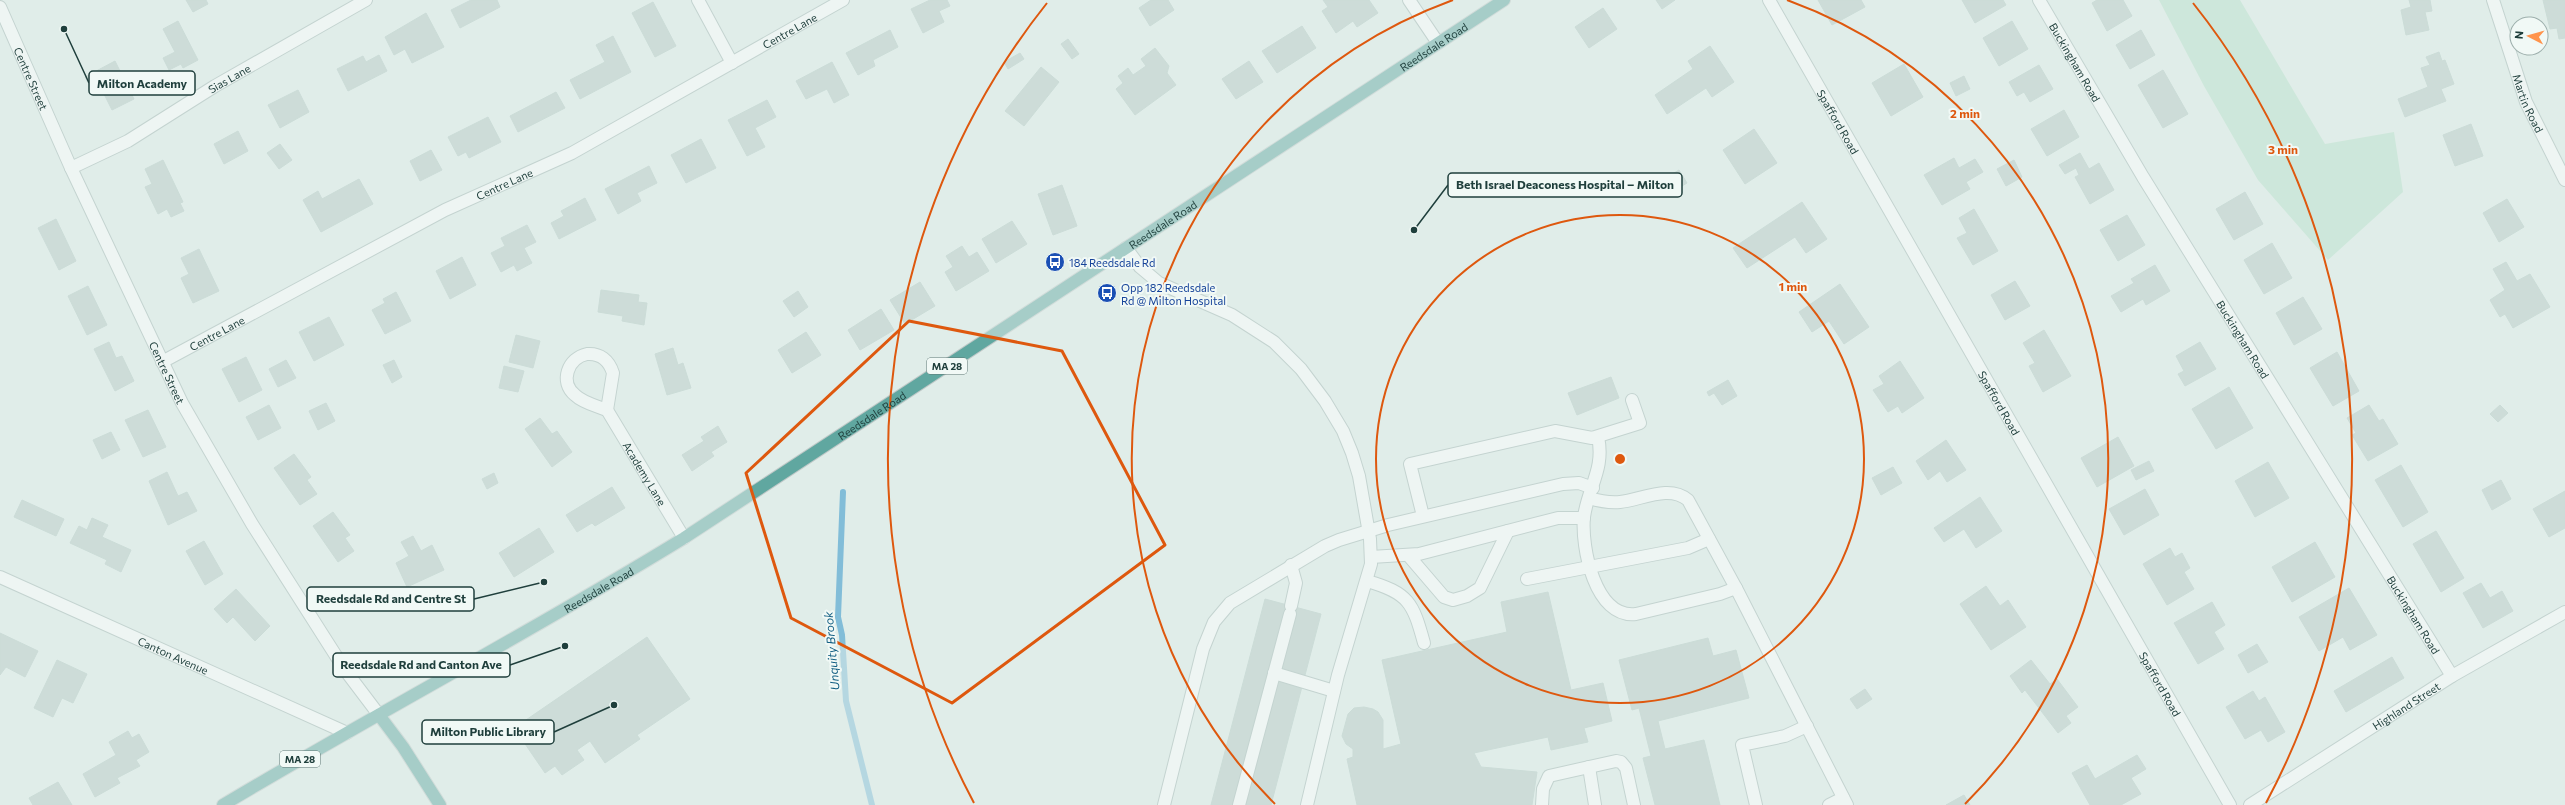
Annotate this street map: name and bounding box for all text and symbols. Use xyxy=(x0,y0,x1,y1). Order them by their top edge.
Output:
street label: Centre Lane xyxy=(760,10,819,51)
north arrow xyxy=(2509,16,2549,56)
street label: Reedsdale Road xyxy=(1397,19,1470,73)
street label: Buckingham Road xyxy=(2047,20,2104,104)
text: N xyxy=(2512,30,2525,40)
street label: Centre Street xyxy=(12,45,51,112)
street label: Sias Lane xyxy=(205,61,252,95)
callout: Milton Academy xyxy=(89,71,195,95)
street label: Martin Road xyxy=(2511,72,2547,134)
text: Milton Academy xyxy=(97,76,188,90)
street label: Spafford Road xyxy=(1815,87,1862,156)
text: 2 min xyxy=(1950,106,1980,120)
text: 3 min xyxy=(2268,142,2298,156)
street label: Centre Lane xyxy=(474,165,535,202)
callout: Beth Israel Deaconess Hospital – Milton xyxy=(1448,173,1682,197)
text: Beth Israel Deaconess Hospital – Milton xyxy=(1456,177,1674,191)
street label: Reedsdale Road xyxy=(1126,197,1199,251)
bus stop icon: 184 Reedsdale Rd xyxy=(1044,251,1066,273)
place label: 184 Reedsdale Rd xyxy=(1069,256,1155,269)
text: 1 min xyxy=(1779,279,1807,293)
place label: Opp 182 Reedsdale Rd @ Milton Hospital xyxy=(1121,281,1226,307)
bus stop icon: Opp 182 Reedsdale Rd @ Milton Hospital xyxy=(1096,282,1118,304)
street label: Buckingham Road xyxy=(2214,298,2272,381)
street label: Centre Lane xyxy=(187,313,247,353)
street label: Centre Street xyxy=(147,339,188,406)
road number: MA 28 xyxy=(927,358,967,374)
street label: Spafford Road xyxy=(1976,368,2023,437)
street label: Reedsdale Road xyxy=(835,388,908,442)
street label: Academy Lane xyxy=(621,439,669,508)
centre of rings xyxy=(1613,452,1627,466)
street label: Reedsdale Road xyxy=(561,564,636,615)
street label: Buckingham Road xyxy=(2385,573,2443,656)
callout: Reedsdale Rd and Centre St xyxy=(307,587,474,611)
text: Reedsdale Rd and Centre St xyxy=(316,591,466,605)
water label: Unquity Brook xyxy=(821,611,841,691)
street label: Canton Avenue xyxy=(136,633,211,676)
street label: Spafford Road xyxy=(2137,649,2184,718)
callout: Reedsdale Rd and Canton Ave xyxy=(333,653,510,677)
text: Reedsdale Rd and Canton Ave xyxy=(340,657,502,671)
street label: Highland Street xyxy=(2370,679,2443,732)
callout: Milton Public Library xyxy=(422,720,554,744)
text: Milton Public Library xyxy=(430,724,546,738)
road number: MA 28 xyxy=(280,751,320,767)

